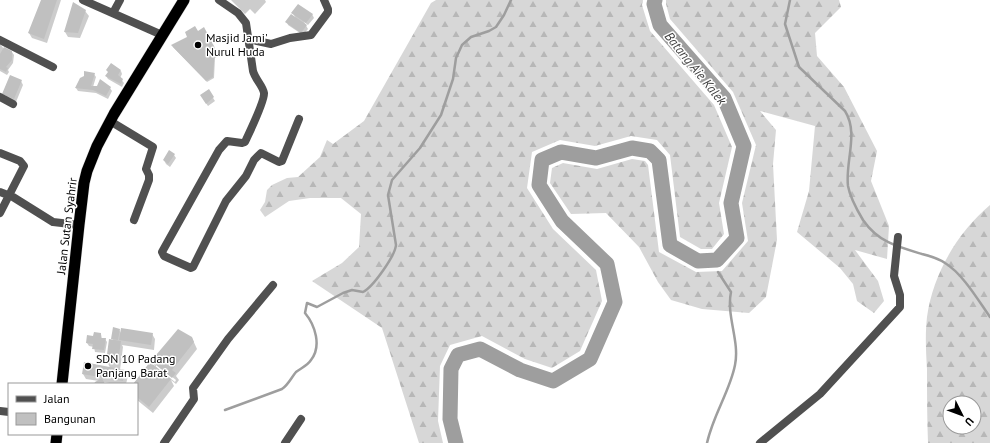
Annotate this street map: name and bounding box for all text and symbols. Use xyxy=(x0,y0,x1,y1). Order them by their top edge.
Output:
water label: Batang Aie Kalek xyxy=(661,28,731,109)
place label: Masjid Jami' Nurul Huda xyxy=(206,30,268,59)
marker: Masjid Jami' Nurul Huda xyxy=(193,40,203,50)
street label: Jalan Sutan Syahrir xyxy=(53,177,80,276)
place label: SDN 10 Padang Panjang Barat xyxy=(96,351,175,380)
marker: SDN 10 Padang Panjang Barat xyxy=(83,361,93,371)
legend xyxy=(8,383,138,435)
text: Jalan xyxy=(43,391,69,406)
north arrow xyxy=(942,395,982,435)
text: Bangunan xyxy=(44,411,96,426)
text: U xyxy=(962,414,977,429)

